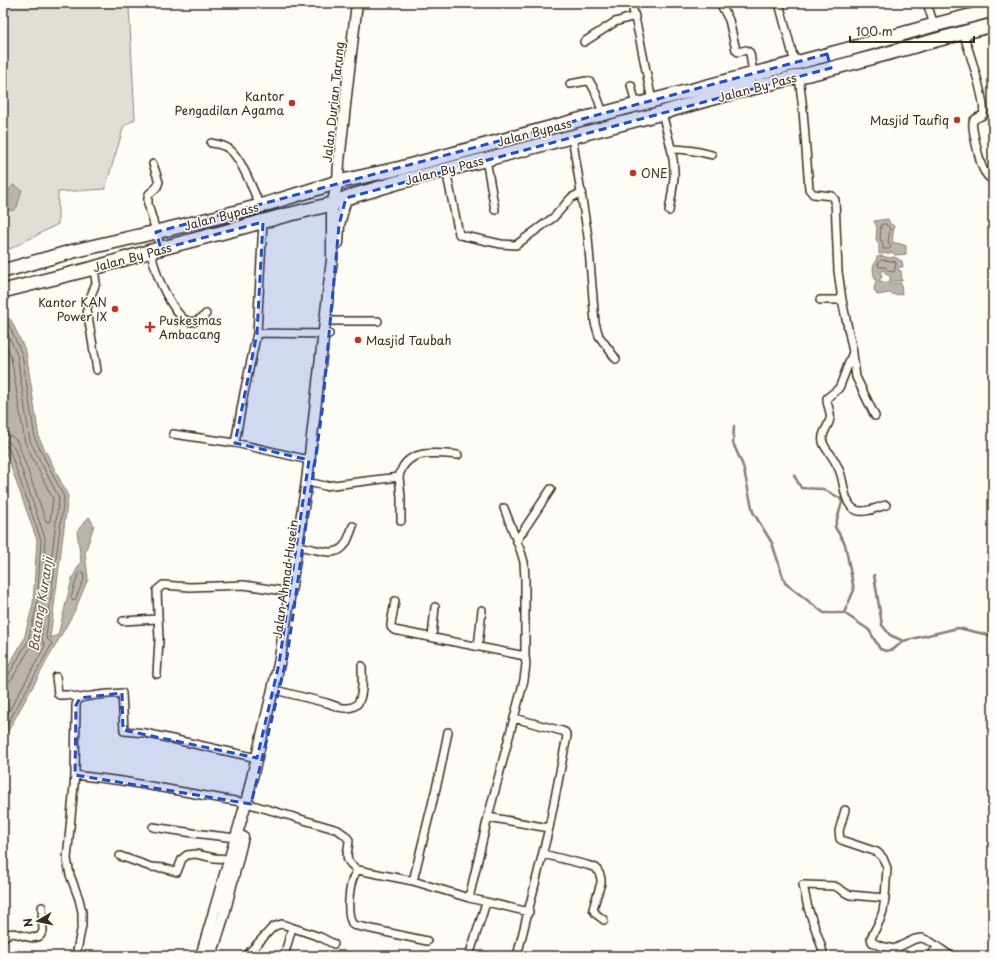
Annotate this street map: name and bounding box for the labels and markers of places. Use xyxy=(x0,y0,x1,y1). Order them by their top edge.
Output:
place label: Kantor Pengadilan Agama xyxy=(174,87,284,119)
marker: Kantor Pengadilan Agama xyxy=(287,98,297,108)
place label: Masjid Taufiq xyxy=(870,111,949,129)
marker: Masjid Taufiq xyxy=(952,115,962,125)
place label: ONE xyxy=(641,164,668,182)
marker: ONE xyxy=(628,168,638,178)
place label: Kantor KAN Power IX xyxy=(38,293,107,325)
marker: Kantor KAN Power IX xyxy=(110,304,120,314)
place label: Puskesmas Ambacang xyxy=(159,311,222,343)
marker: Puskesmas Ambacang xyxy=(144,321,156,333)
place label: Masjid Taubah xyxy=(366,331,452,349)
marker: Masjid Taubah xyxy=(353,335,363,345)

